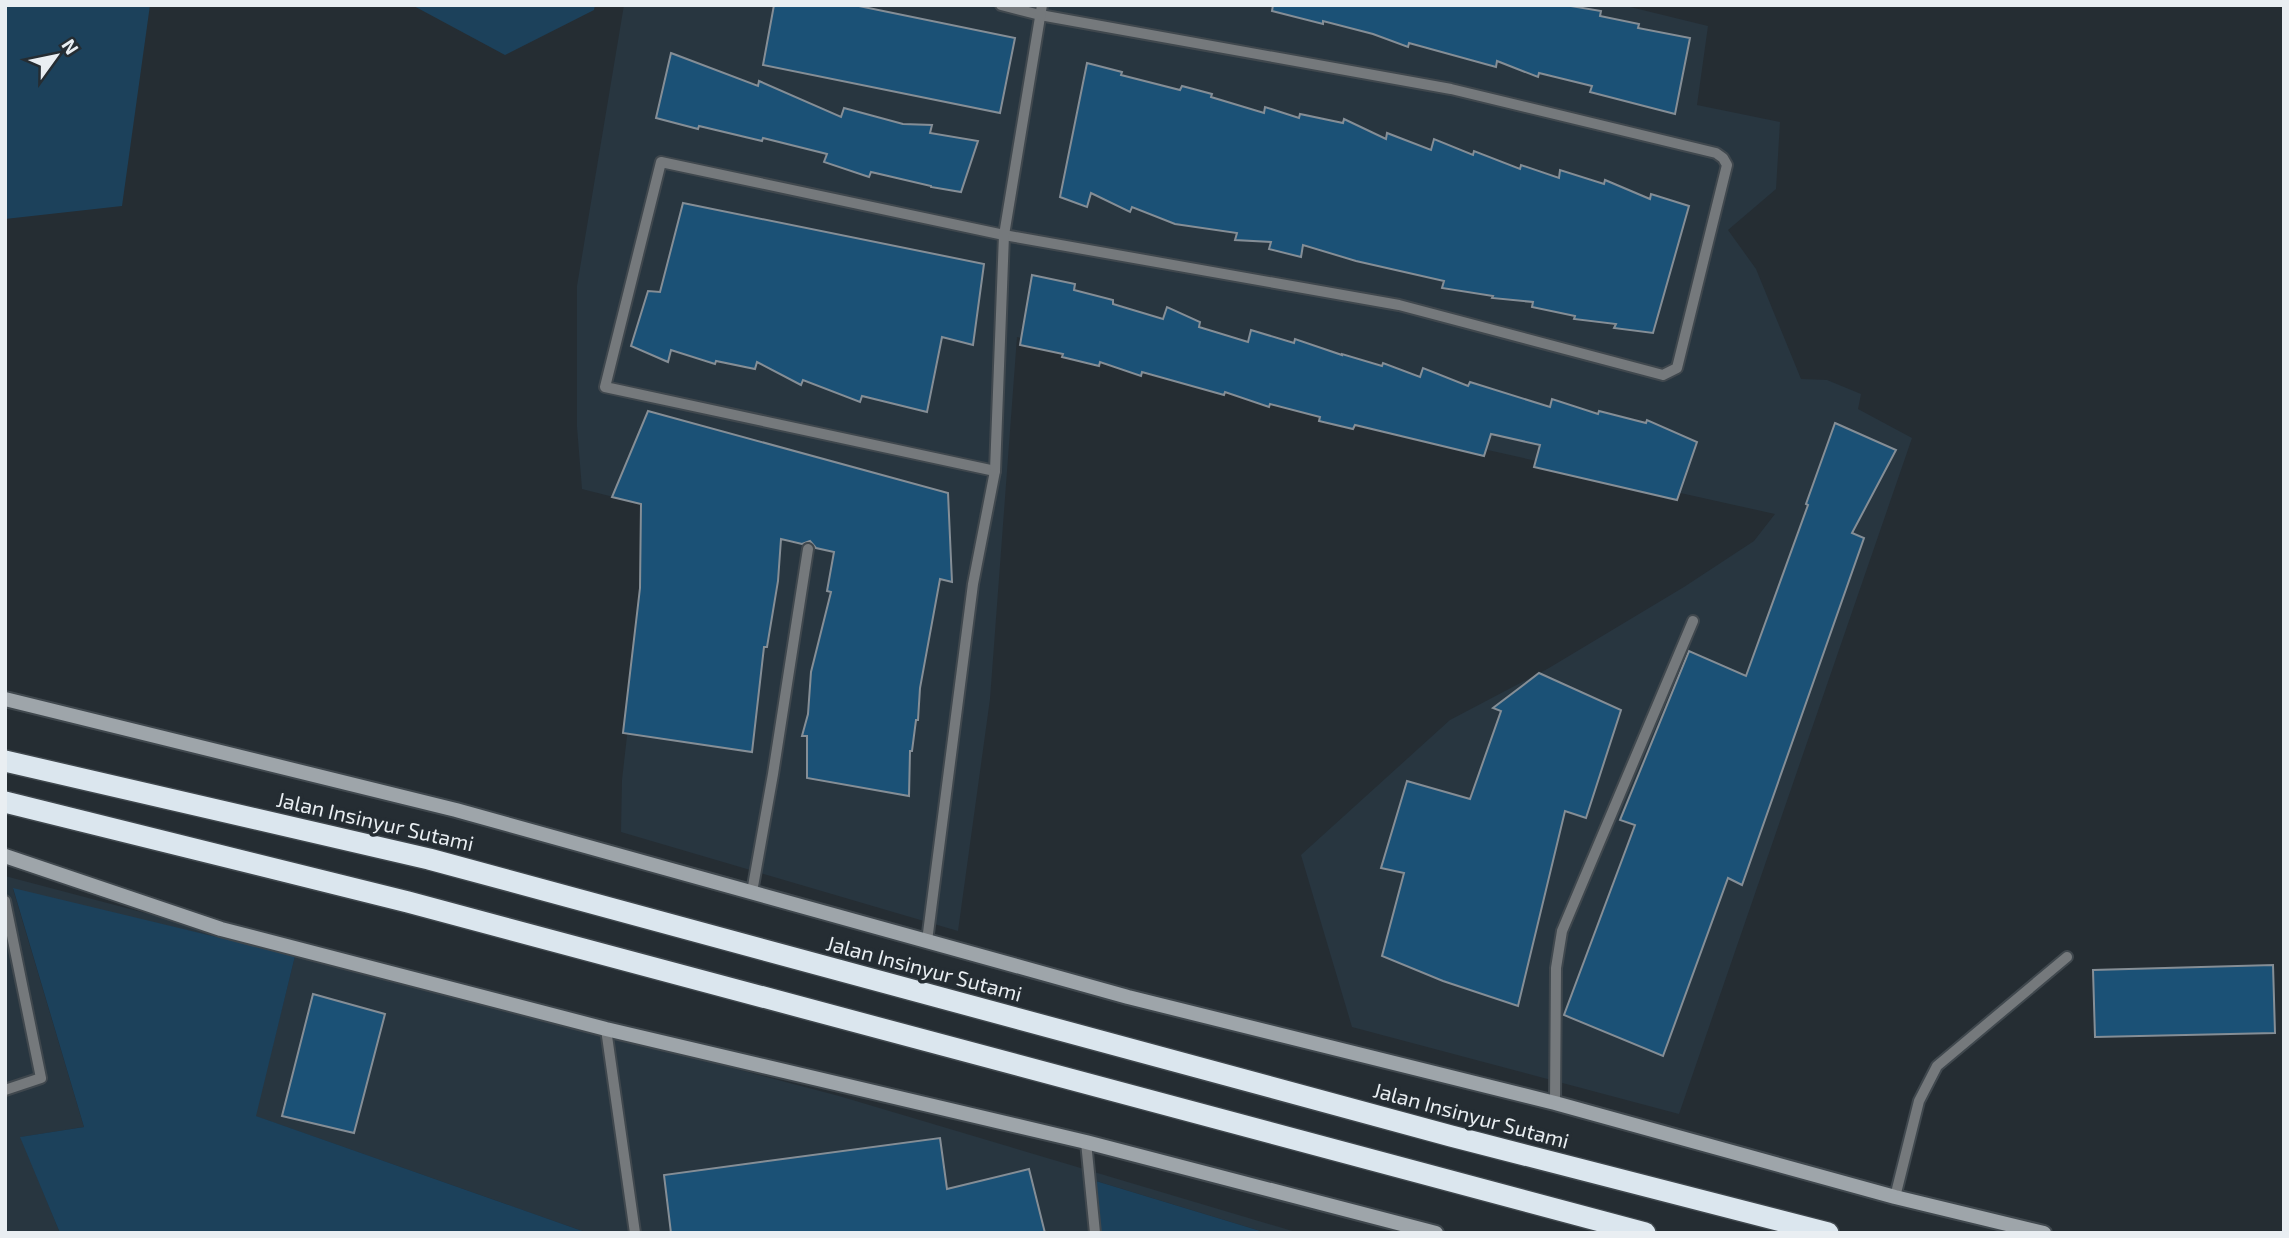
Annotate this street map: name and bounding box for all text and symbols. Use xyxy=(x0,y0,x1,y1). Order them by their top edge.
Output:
north arrow xyxy=(21,21,91,91)
text: N xyxy=(57,34,84,58)
street label: Jalan Insinyur Sutami xyxy=(274,786,476,855)
street label: Jalan Insinyur Sutami xyxy=(824,929,1025,1006)
street label: Jalan Insinyur Sutami xyxy=(1371,1076,1572,1153)

